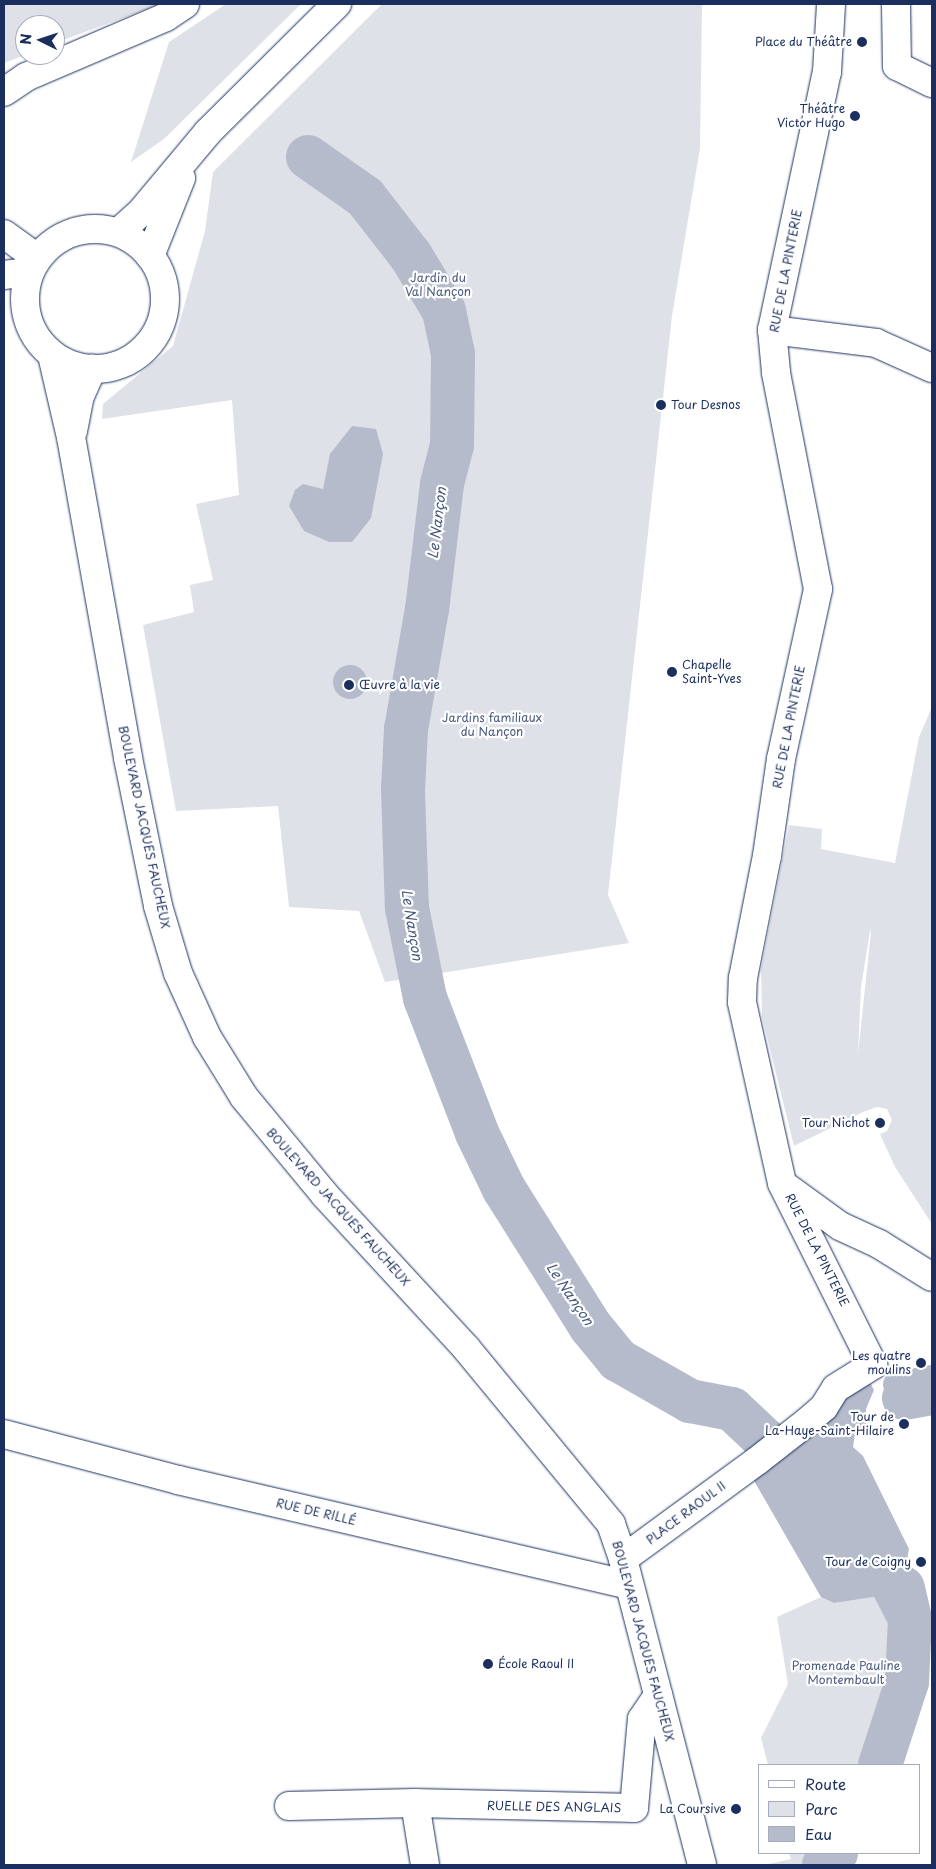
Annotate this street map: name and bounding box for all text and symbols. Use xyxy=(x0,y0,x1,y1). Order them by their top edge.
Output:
north arrow xyxy=(15,15,65,65)
text: N xyxy=(15,33,36,45)
place label: Place du Théâtre xyxy=(754,35,852,49)
marker: Place du Théâtre xyxy=(856,36,868,48)
place label: Théâtre Victor Hugo xyxy=(776,102,845,130)
marker: Théâtre Victor Hugo xyxy=(849,110,861,122)
street label: RUE DE LA PINTERIE xyxy=(767,208,805,334)
park label: Jardin du Val Nançon xyxy=(405,271,471,299)
place label: Tour Desnos xyxy=(671,398,741,412)
marker: Tour Desnos xyxy=(655,399,667,411)
water label: Le Nançon xyxy=(424,486,450,560)
place label: Chapelle Saint-Yves xyxy=(682,658,741,686)
street label: RUE DE LA PINTERIE xyxy=(770,664,808,790)
marker: Chapelle Saint-Yves xyxy=(666,666,678,678)
place label: Œuvre à la vie xyxy=(359,678,441,692)
marker: Œuvre à la vie xyxy=(343,679,355,691)
park label: Jardins familiaux du Nançon xyxy=(442,711,542,739)
street label: BOULEVARD JACQUES FAUCHEUX xyxy=(115,724,173,930)
water label: Le Nançon xyxy=(398,888,426,962)
place label: Tour Nichot xyxy=(802,1116,870,1130)
marker: Tour Nichot xyxy=(874,1117,886,1129)
street label: BOULEVARD JACQUES FAUCHEUX xyxy=(263,1125,413,1289)
street label: RUE DE LA PINTERIE xyxy=(782,1190,852,1310)
water label: Le Nançon xyxy=(543,1259,597,1329)
place label: Les quatre moulins xyxy=(850,1349,911,1377)
marker: Les quatre moulins xyxy=(915,1357,927,1369)
place label: Tour de La-Haye-Saint-Hilaire xyxy=(765,1410,894,1438)
marker: Tour de La-Haye-Saint-Hilaire xyxy=(898,1418,910,1430)
street label: PLACE RAOUL II xyxy=(642,1478,730,1548)
street label: RUE DE RILLÉ xyxy=(274,1496,358,1528)
street label: BOULEVARD JACQUES FAUCHEUX xyxy=(609,1539,677,1743)
place label: Tour de Coigny xyxy=(824,1555,911,1569)
marker: Tour de Coigny xyxy=(915,1556,927,1568)
place label: École Raoul II xyxy=(498,1657,576,1671)
marker: École Raoul II xyxy=(482,1658,494,1670)
park label: Promenade Pauline Montembault xyxy=(791,1659,901,1687)
legend xyxy=(758,1764,921,1854)
text: Route xyxy=(805,1772,846,1795)
text: Parc xyxy=(805,1797,838,1820)
street label: RUELLE DES ANGLAIS xyxy=(486,1799,622,1815)
place label: La Coursive xyxy=(659,1802,726,1816)
marker: La Coursive xyxy=(730,1803,742,1815)
text: Eau xyxy=(805,1822,832,1845)

